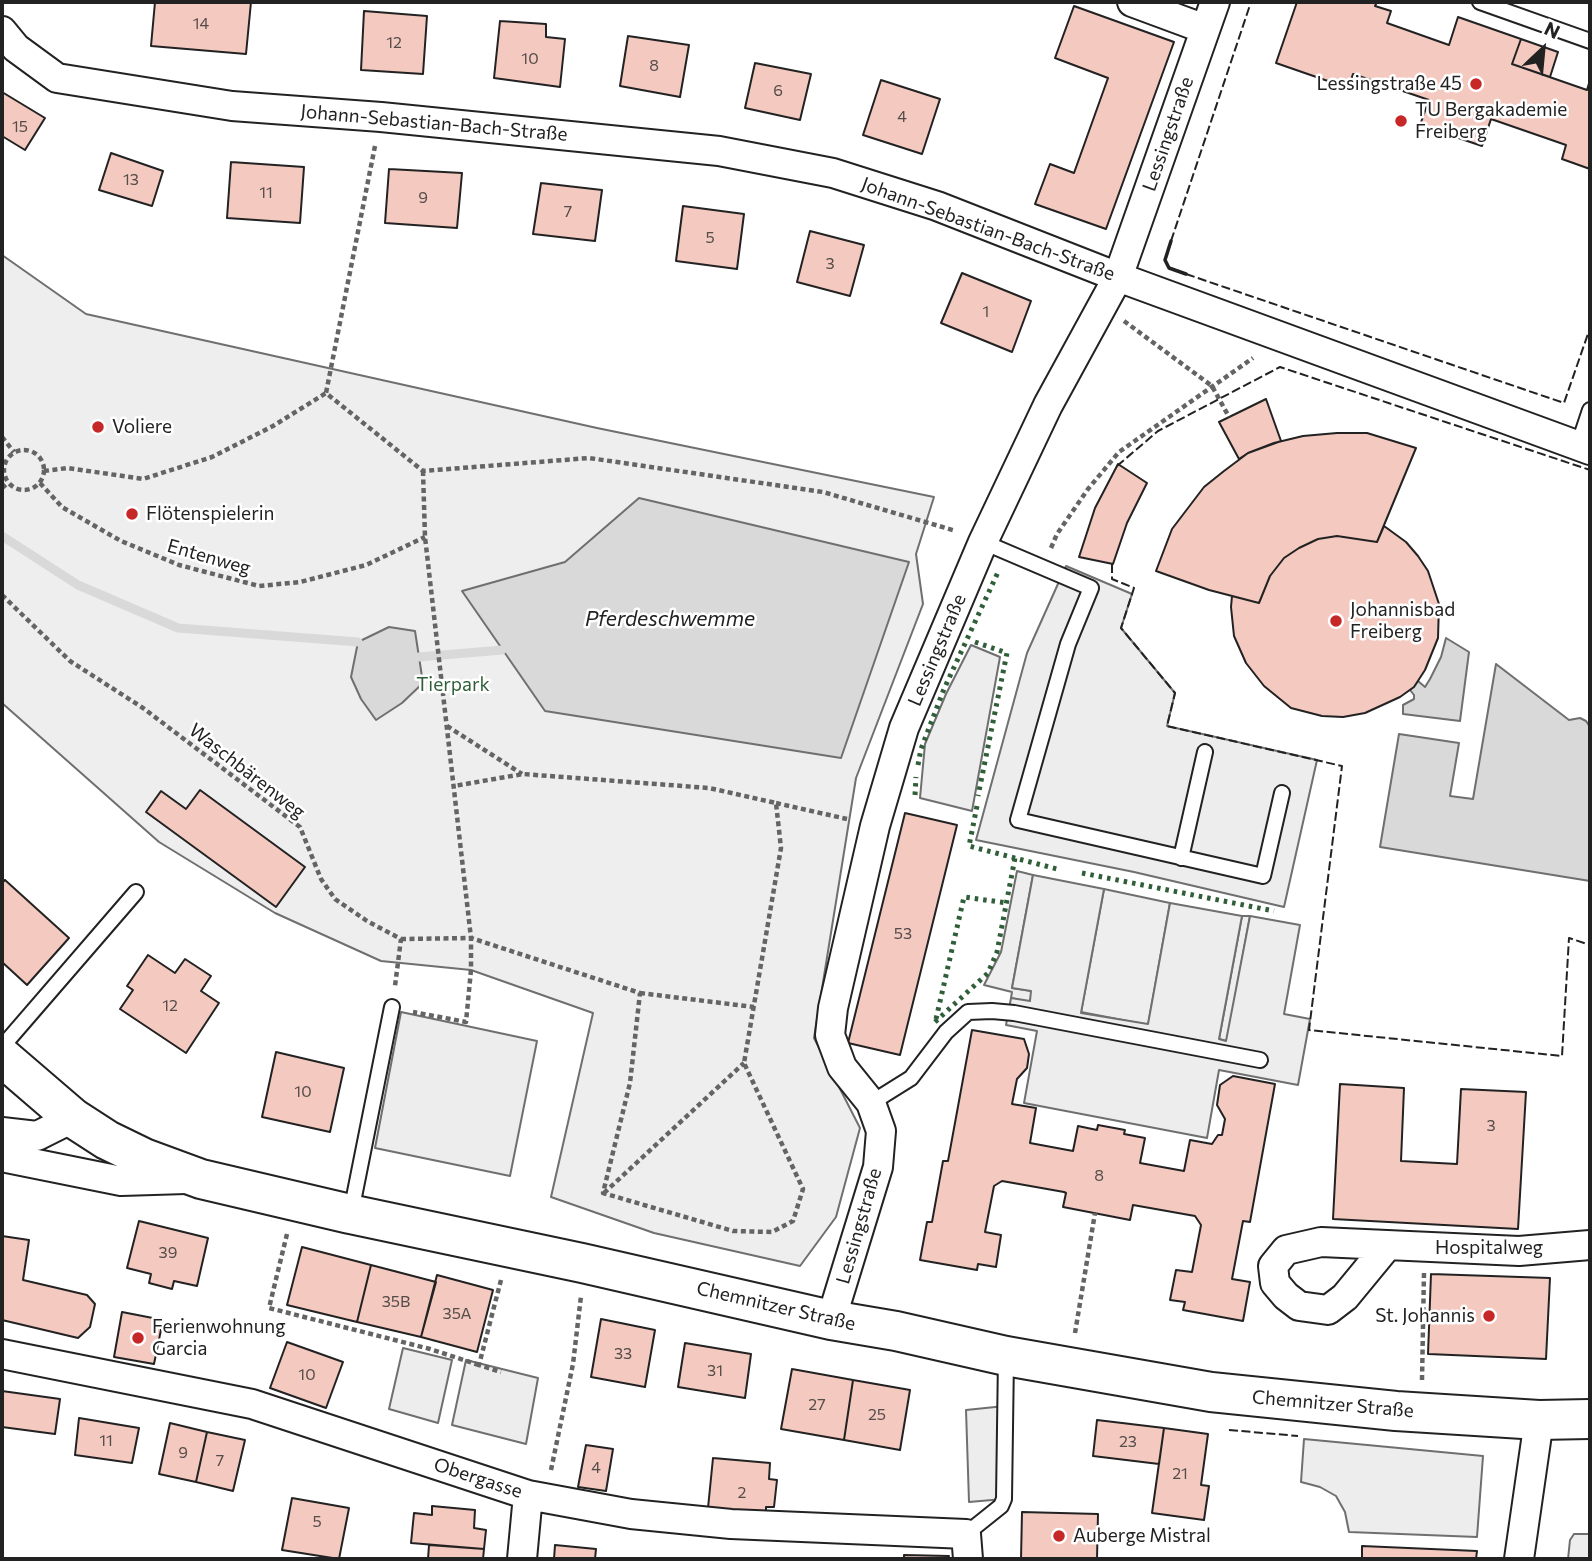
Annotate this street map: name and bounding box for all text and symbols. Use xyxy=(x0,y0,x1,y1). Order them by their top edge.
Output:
house number: 14 xyxy=(193,14,209,34)
north arrow xyxy=(1508,14,1578,84)
text: N xyxy=(1541,16,1564,43)
house number: 12 xyxy=(386,33,402,53)
house number: 10 xyxy=(521,49,539,69)
house number: 8 xyxy=(649,56,659,76)
place label: Lessingstraße 45 xyxy=(1317,73,1462,95)
street label: Lessingstraße xyxy=(1138,74,1198,194)
marker: Lessingstraße 45 xyxy=(1468,76,1484,92)
house number: 6 xyxy=(773,81,783,101)
place label: TU Bergakademie Freiberg xyxy=(1415,99,1567,143)
street label: Johann-Sebastian-Bach-Straße xyxy=(299,100,569,146)
house number: 4 xyxy=(897,107,907,127)
marker: TU Bergakademie Freiberg xyxy=(1393,113,1409,129)
house number: 15 xyxy=(12,117,28,137)
house number: 13 xyxy=(123,170,139,190)
street label: Johann-Sebastian-Bach-Straße xyxy=(858,172,1118,286)
house number: 11 xyxy=(259,183,273,203)
house number: 9 xyxy=(418,188,428,208)
house number: 7 xyxy=(564,202,572,222)
house number: 5 xyxy=(705,228,715,248)
house number: 3 xyxy=(825,254,835,274)
house number: 1 xyxy=(983,302,989,322)
place label: Voliere xyxy=(112,416,172,438)
marker: Voliere xyxy=(90,419,106,435)
place label: Flötenspielerin xyxy=(146,503,274,525)
marker: Flötenspielerin xyxy=(124,506,140,522)
street label: Entenweg xyxy=(165,534,253,580)
street label: Lessingstraße xyxy=(903,591,971,709)
place label: Johannisbad Freiberg xyxy=(1350,599,1455,643)
water label: Pferdeschwemme xyxy=(585,606,755,632)
marker: Johannisbad Freiberg xyxy=(1328,613,1344,629)
park label: Tierpark xyxy=(416,674,490,696)
street label: Waschbärenweg xyxy=(184,718,310,824)
house number: 53 xyxy=(894,924,912,944)
house number: 12 xyxy=(162,996,178,1016)
house number: 10 xyxy=(294,1082,312,1102)
house number: 3 xyxy=(1486,1116,1496,1136)
street label: Lessingstraße xyxy=(832,1165,886,1287)
house number: 8 xyxy=(1094,1166,1104,1186)
street label: Hospitalweg xyxy=(1435,1237,1543,1259)
house number: 39 xyxy=(159,1243,177,1263)
street label: Chemnitzer Straße xyxy=(694,1277,858,1335)
house number: 35B xyxy=(382,1292,410,1312)
house number: 35A xyxy=(443,1304,471,1324)
place label: St. Johannis xyxy=(1375,1305,1475,1327)
marker: St. Johannis xyxy=(1481,1308,1497,1324)
place label: Ferienwohnung Garcia xyxy=(152,1316,285,1360)
marker: Ferienwohnung Garcia xyxy=(130,1330,146,1346)
house number: 33 xyxy=(614,1344,632,1364)
house number: 31 xyxy=(707,1361,723,1381)
house number: 10 xyxy=(298,1365,316,1385)
street label: Chemnitzer Straße xyxy=(1251,1386,1415,1422)
house number: 27 xyxy=(808,1395,826,1415)
house number: 25 xyxy=(868,1405,886,1425)
house number: 11 xyxy=(99,1431,113,1451)
house number: 23 xyxy=(1119,1432,1137,1452)
house number: 9 xyxy=(178,1443,188,1463)
house number: 7 xyxy=(216,1451,224,1471)
street label: Obergasse xyxy=(431,1453,525,1503)
house number: 4 xyxy=(591,1458,601,1478)
house number: 21 xyxy=(1172,1464,1188,1484)
house number: 2 xyxy=(738,1483,746,1503)
house number: 5 xyxy=(312,1512,322,1532)
place label: Auberge Mistral xyxy=(1073,1525,1211,1547)
marker: Auberge Mistral xyxy=(1051,1528,1067,1544)

